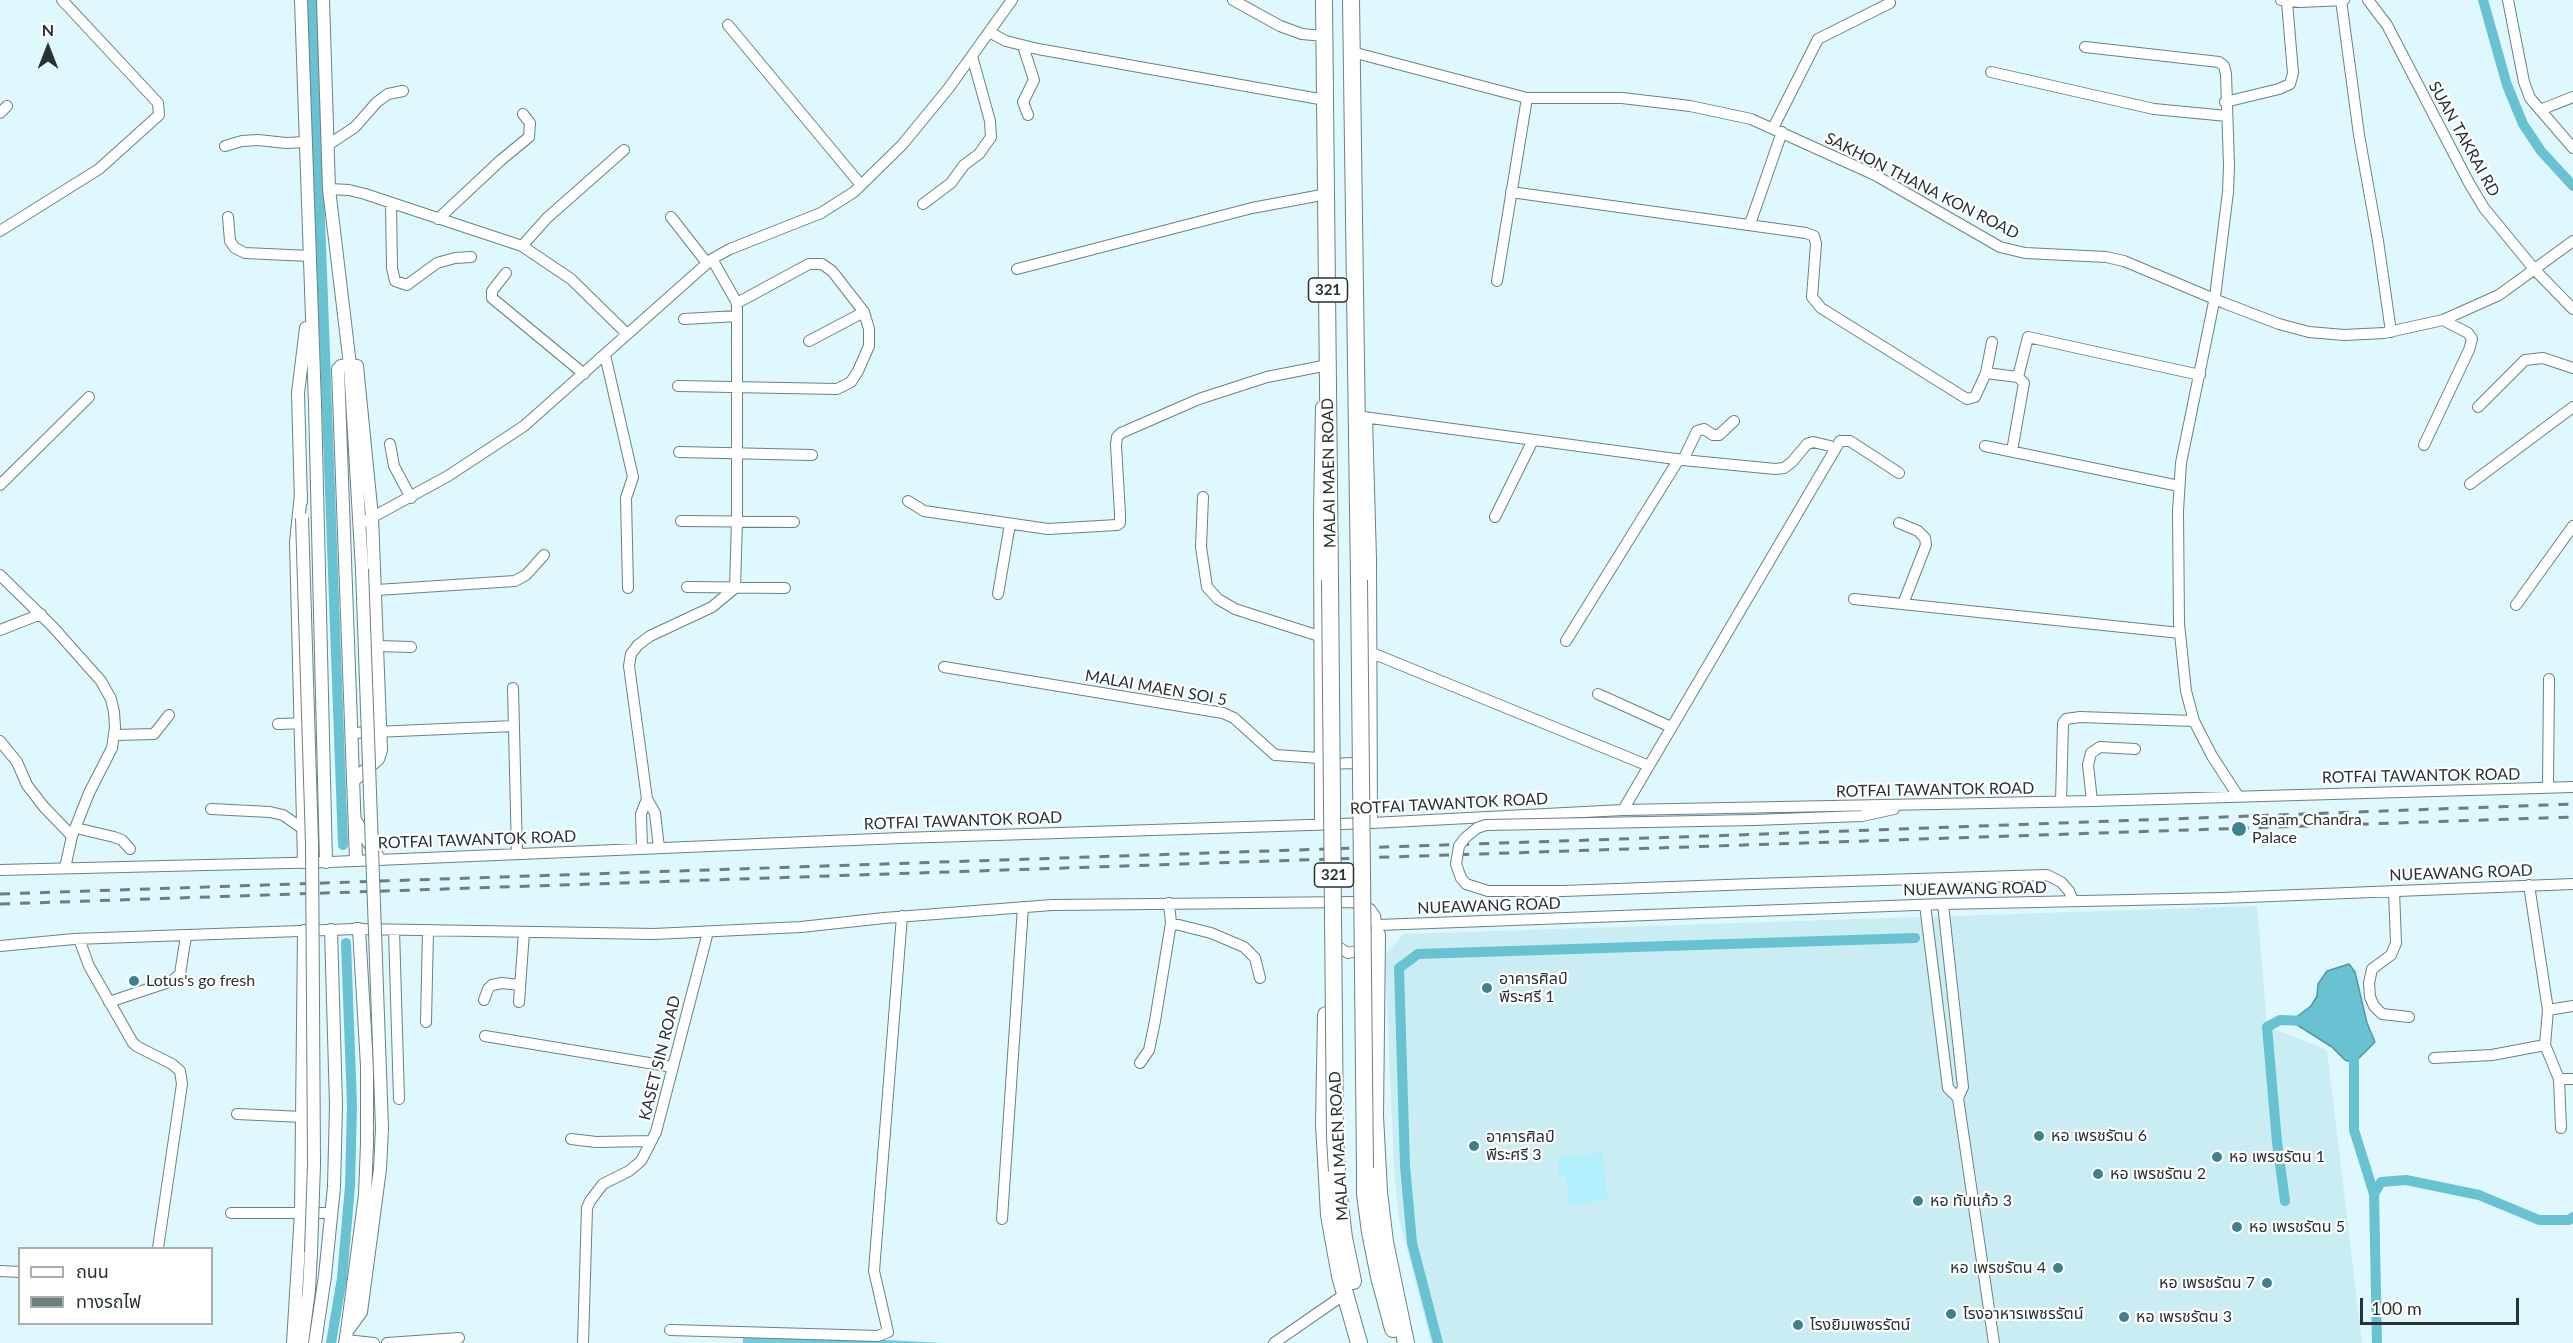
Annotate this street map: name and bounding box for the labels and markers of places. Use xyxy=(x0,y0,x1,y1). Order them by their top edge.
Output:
place label: Sanam Chandra Palace xyxy=(2252,810,2362,848)
marker: Sanam Chandra Palace xyxy=(2230,820,2248,838)
place label: อาคารศิลป์ พีระศรี 1 xyxy=(1499,969,1568,1007)
place label: Lotus's go fresh xyxy=(146,971,255,991)
marker: Lotus's go fresh xyxy=(127,974,141,988)
marker: อาคารศิลป์ พีระศรี 1 xyxy=(1480,981,1494,995)
place label: หอ เพรชรัตน 6 xyxy=(2051,1126,2147,1146)
place label: อาคารศิลป์ พีระศรี 3 xyxy=(1486,1127,1555,1165)
marker: หอ เพรชรัตน 6 xyxy=(2032,1129,2046,1143)
marker: อาคารศิลป์ พีระศรี 3 xyxy=(1467,1139,1481,1153)
place label: หอ เพรชรัตน 1 xyxy=(2229,1147,2325,1167)
marker: หอ เพรชรัตน 1 xyxy=(2210,1150,2224,1164)
place label: หอ เพรชรัตน 2 xyxy=(2110,1164,2206,1184)
marker: หอ เพรชรัตน 2 xyxy=(2091,1167,2105,1181)
place label: หอ ทับแก้ว 3 xyxy=(1930,1191,2012,1211)
marker: หอ ทับแก้ว 3 xyxy=(1911,1194,1925,1208)
place label: หอ เพรชรัตน 5 xyxy=(2249,1217,2345,1237)
marker: หอ เพรชรัตน 5 xyxy=(2230,1220,2244,1234)
place label: หอ เพรชรัตน 4 xyxy=(1950,1258,2046,1278)
marker: หอ เพรชรัตน 4 xyxy=(2051,1261,2065,1275)
place label: หอ เพรชรัตน 7 xyxy=(2159,1273,2255,1293)
marker: หอ เพรชรัตน 7 xyxy=(2260,1276,2274,1290)
place label: โรงอาหารเพชรรัตน์ xyxy=(1963,1304,2083,1324)
marker: โรงอาหารเพชรรัตน์ xyxy=(1944,1307,1958,1321)
place label: หอ เพรชรัตน 3 xyxy=(2136,1307,2232,1327)
marker: หอ เพรชรัตน 3 xyxy=(2117,1310,2131,1324)
place label: โรงยิมเพชรรัตน์ xyxy=(1810,1315,1910,1335)
marker: โรงยิมเพชรรัตน์ xyxy=(1791,1318,1805,1332)

